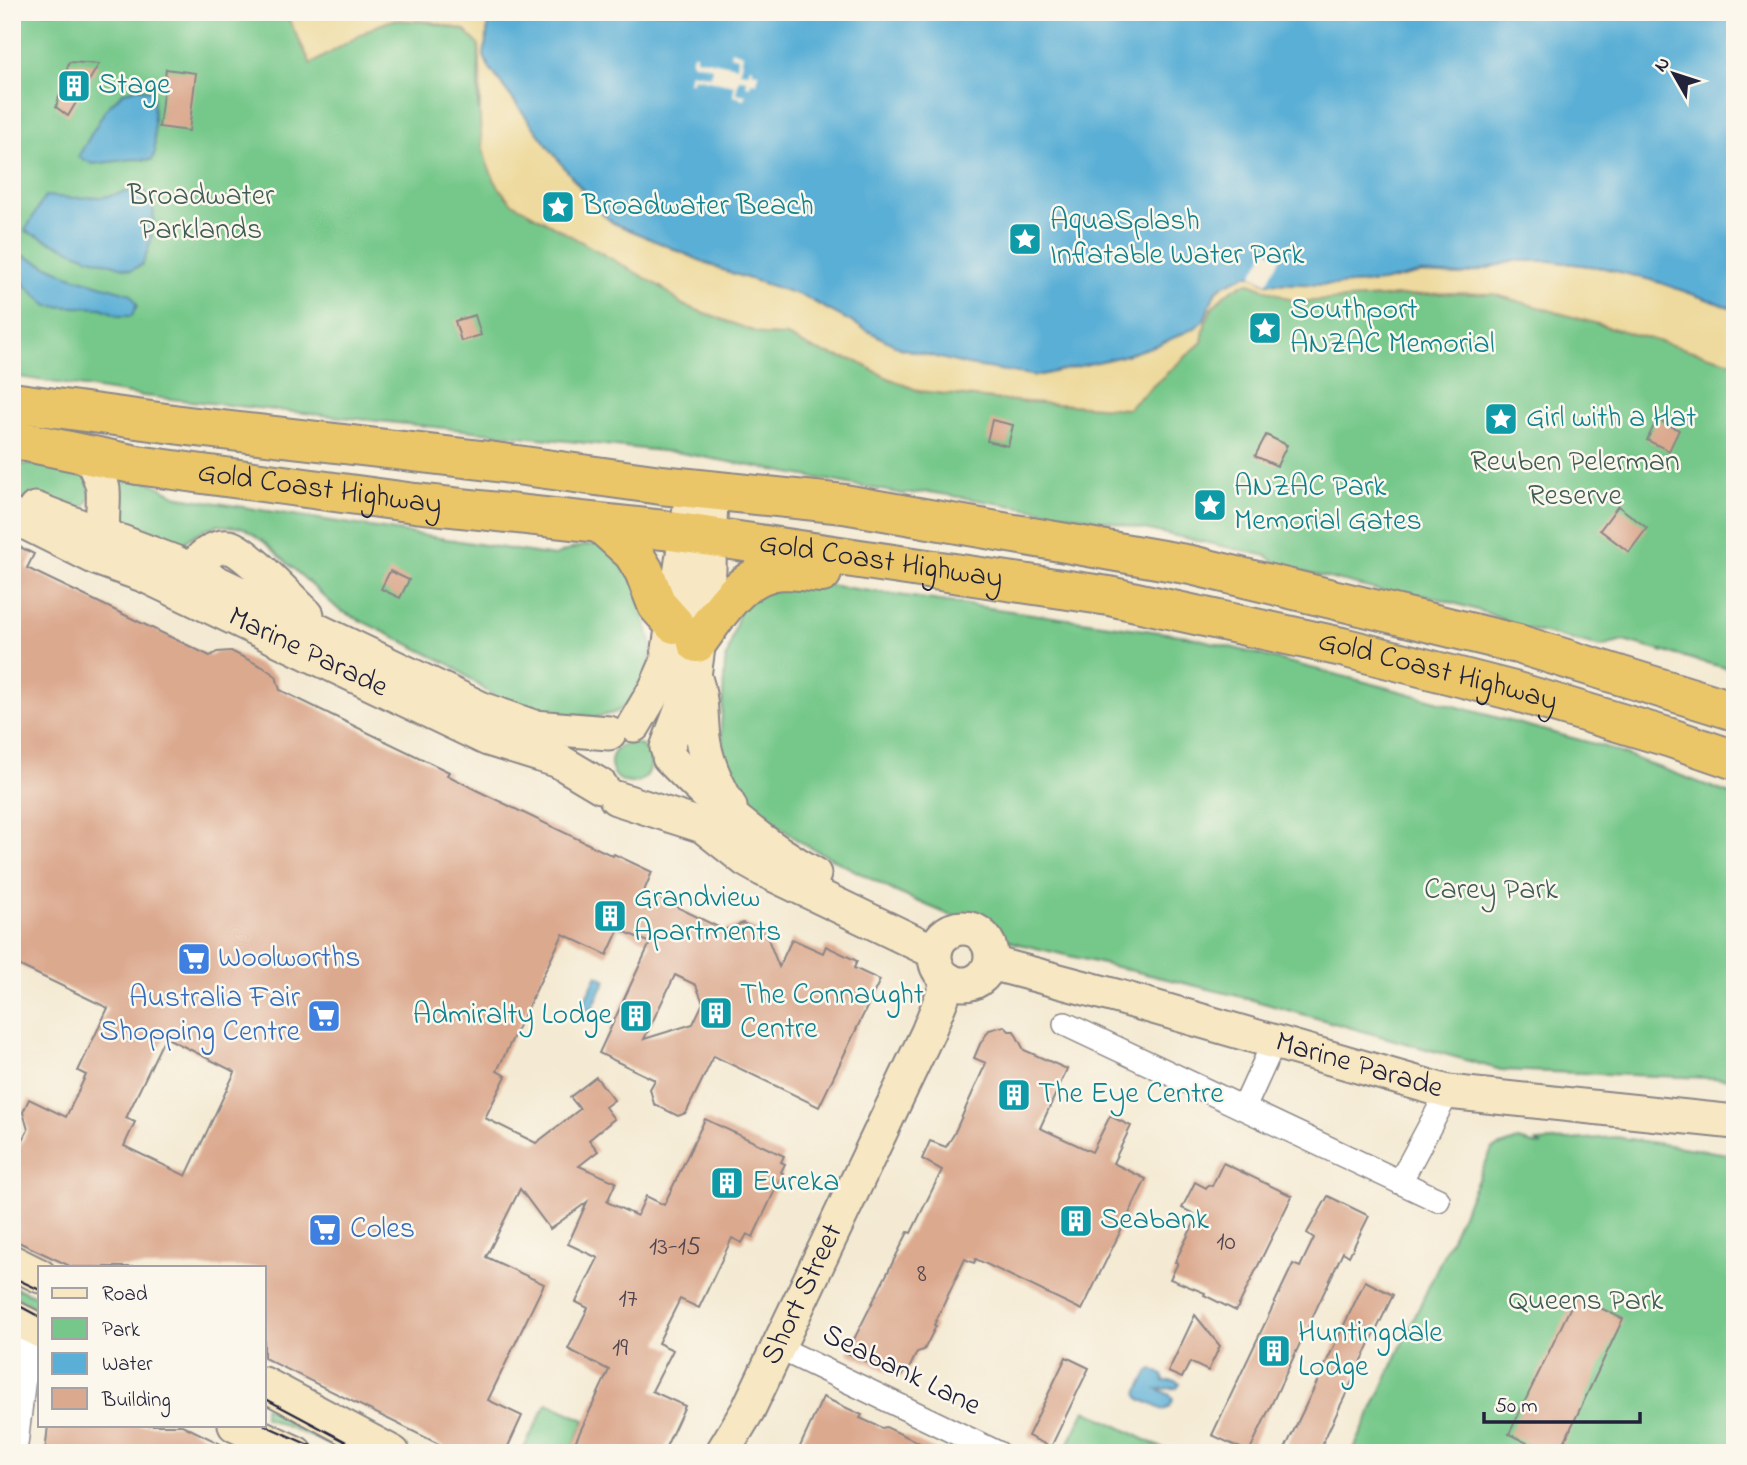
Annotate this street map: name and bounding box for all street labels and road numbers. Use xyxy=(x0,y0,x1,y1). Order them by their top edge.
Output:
street label: Gold Coast Highway xyxy=(195,452,444,528)
street label: Gold Coast Highway xyxy=(756,522,1006,602)
street label: Marine Parade xyxy=(220,596,395,710)
street label: Gold Coast Highway xyxy=(1314,620,1563,725)
street label: Marine Parade xyxy=(1270,1021,1448,1111)
street label: Short Street xyxy=(750,1217,855,1373)
street label: Seabank Lane xyxy=(814,1314,988,1429)

